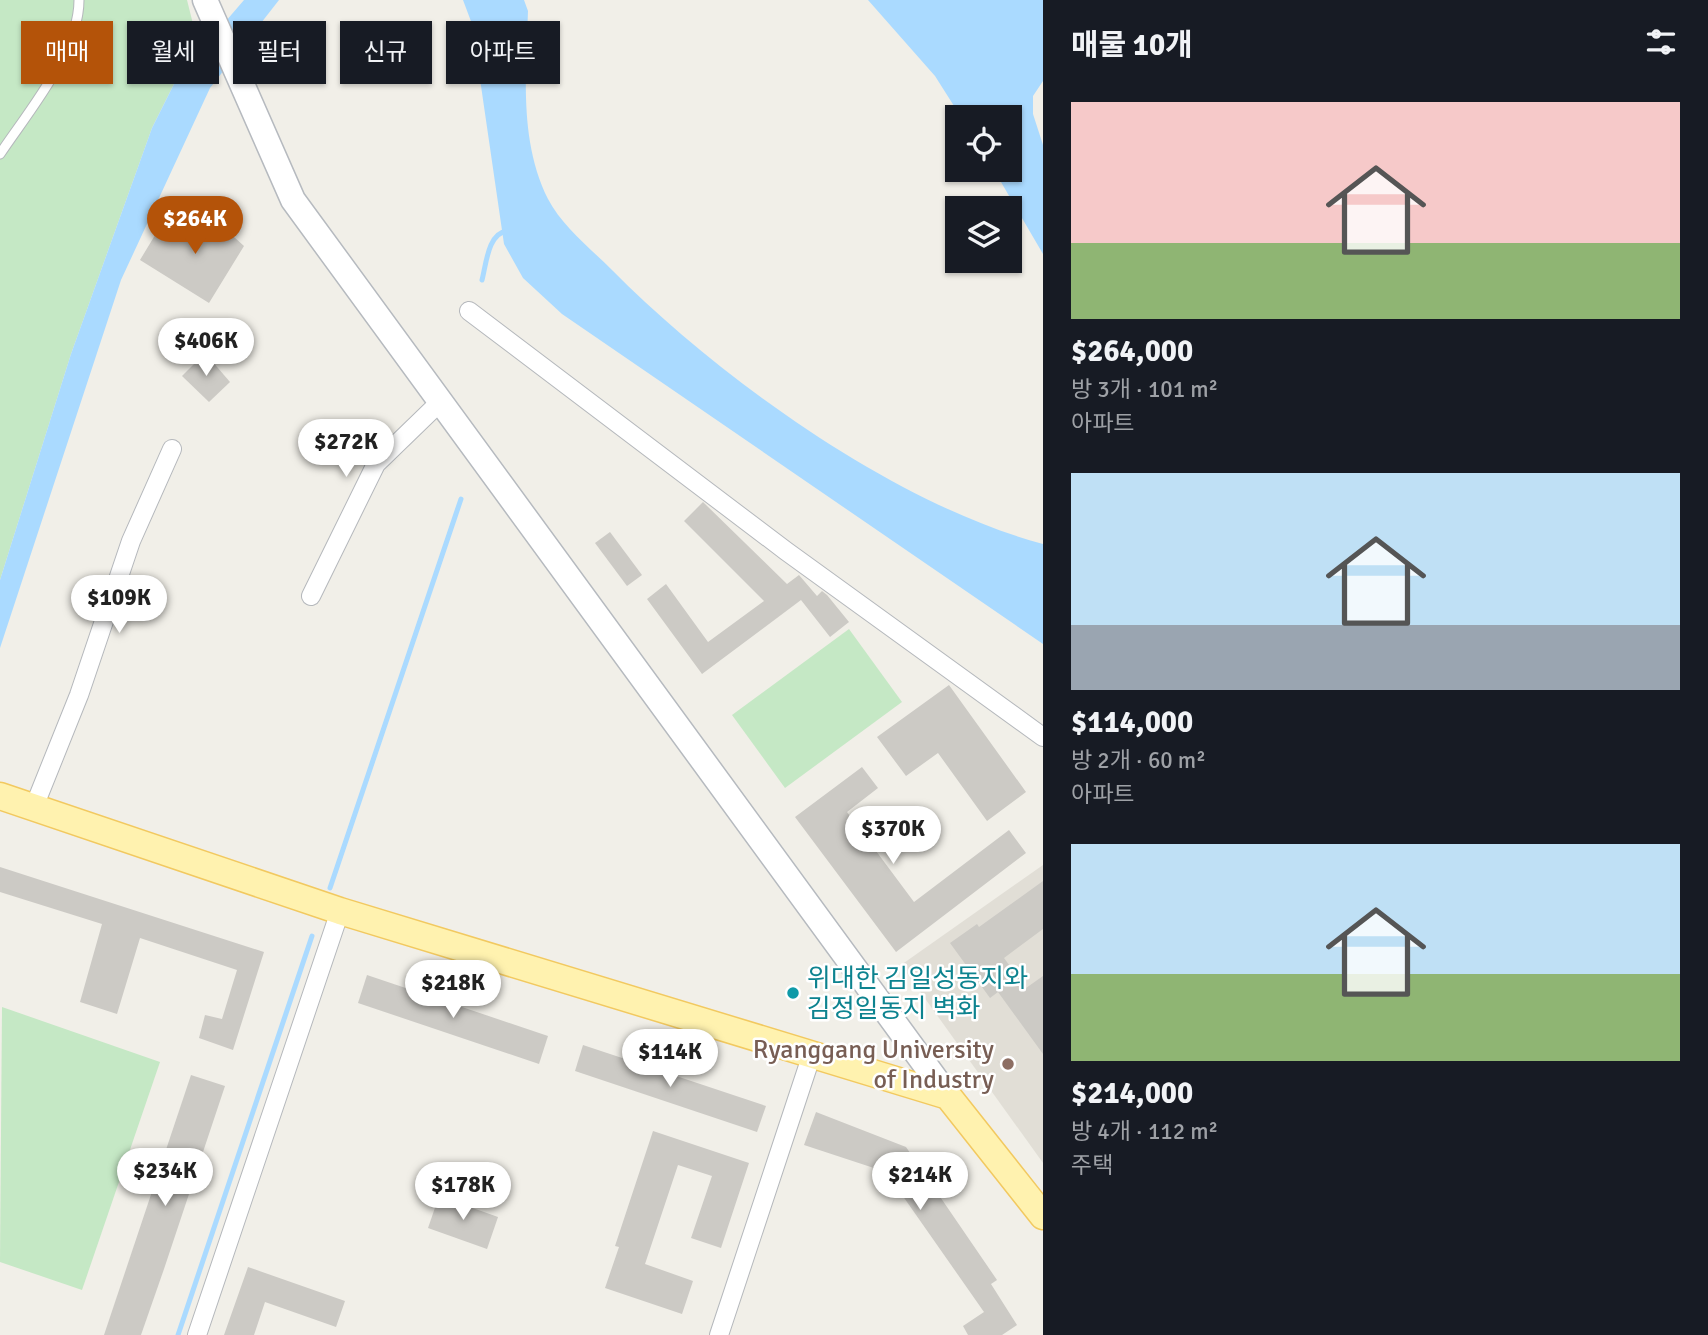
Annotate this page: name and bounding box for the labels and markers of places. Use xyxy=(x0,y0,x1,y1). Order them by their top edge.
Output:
pin: $264K xyxy=(146,196,244,256)
pin: $406K xyxy=(157,318,255,378)
pin: $272K xyxy=(297,420,395,479)
pin: $109K xyxy=(70,576,168,635)
pin: $370K xyxy=(844,806,942,866)
pin: $218K xyxy=(404,960,502,1020)
place label: 위대한 김일성동지와 김정일동지 벽화 xyxy=(807,963,1028,1025)
marker: 위대한 김일성동지와 김정일동지 벽화 xyxy=(785,985,801,1001)
pin: $114K xyxy=(621,1030,719,1089)
place label: Ryanggang University of Industry xyxy=(753,1034,994,1096)
marker: Ryanggang University of Industry xyxy=(1000,1056,1016,1072)
pin: $234K xyxy=(116,1148,214,1208)
pin: $214K xyxy=(871,1152,969,1212)
pin: $178K xyxy=(414,1162,512,1222)

